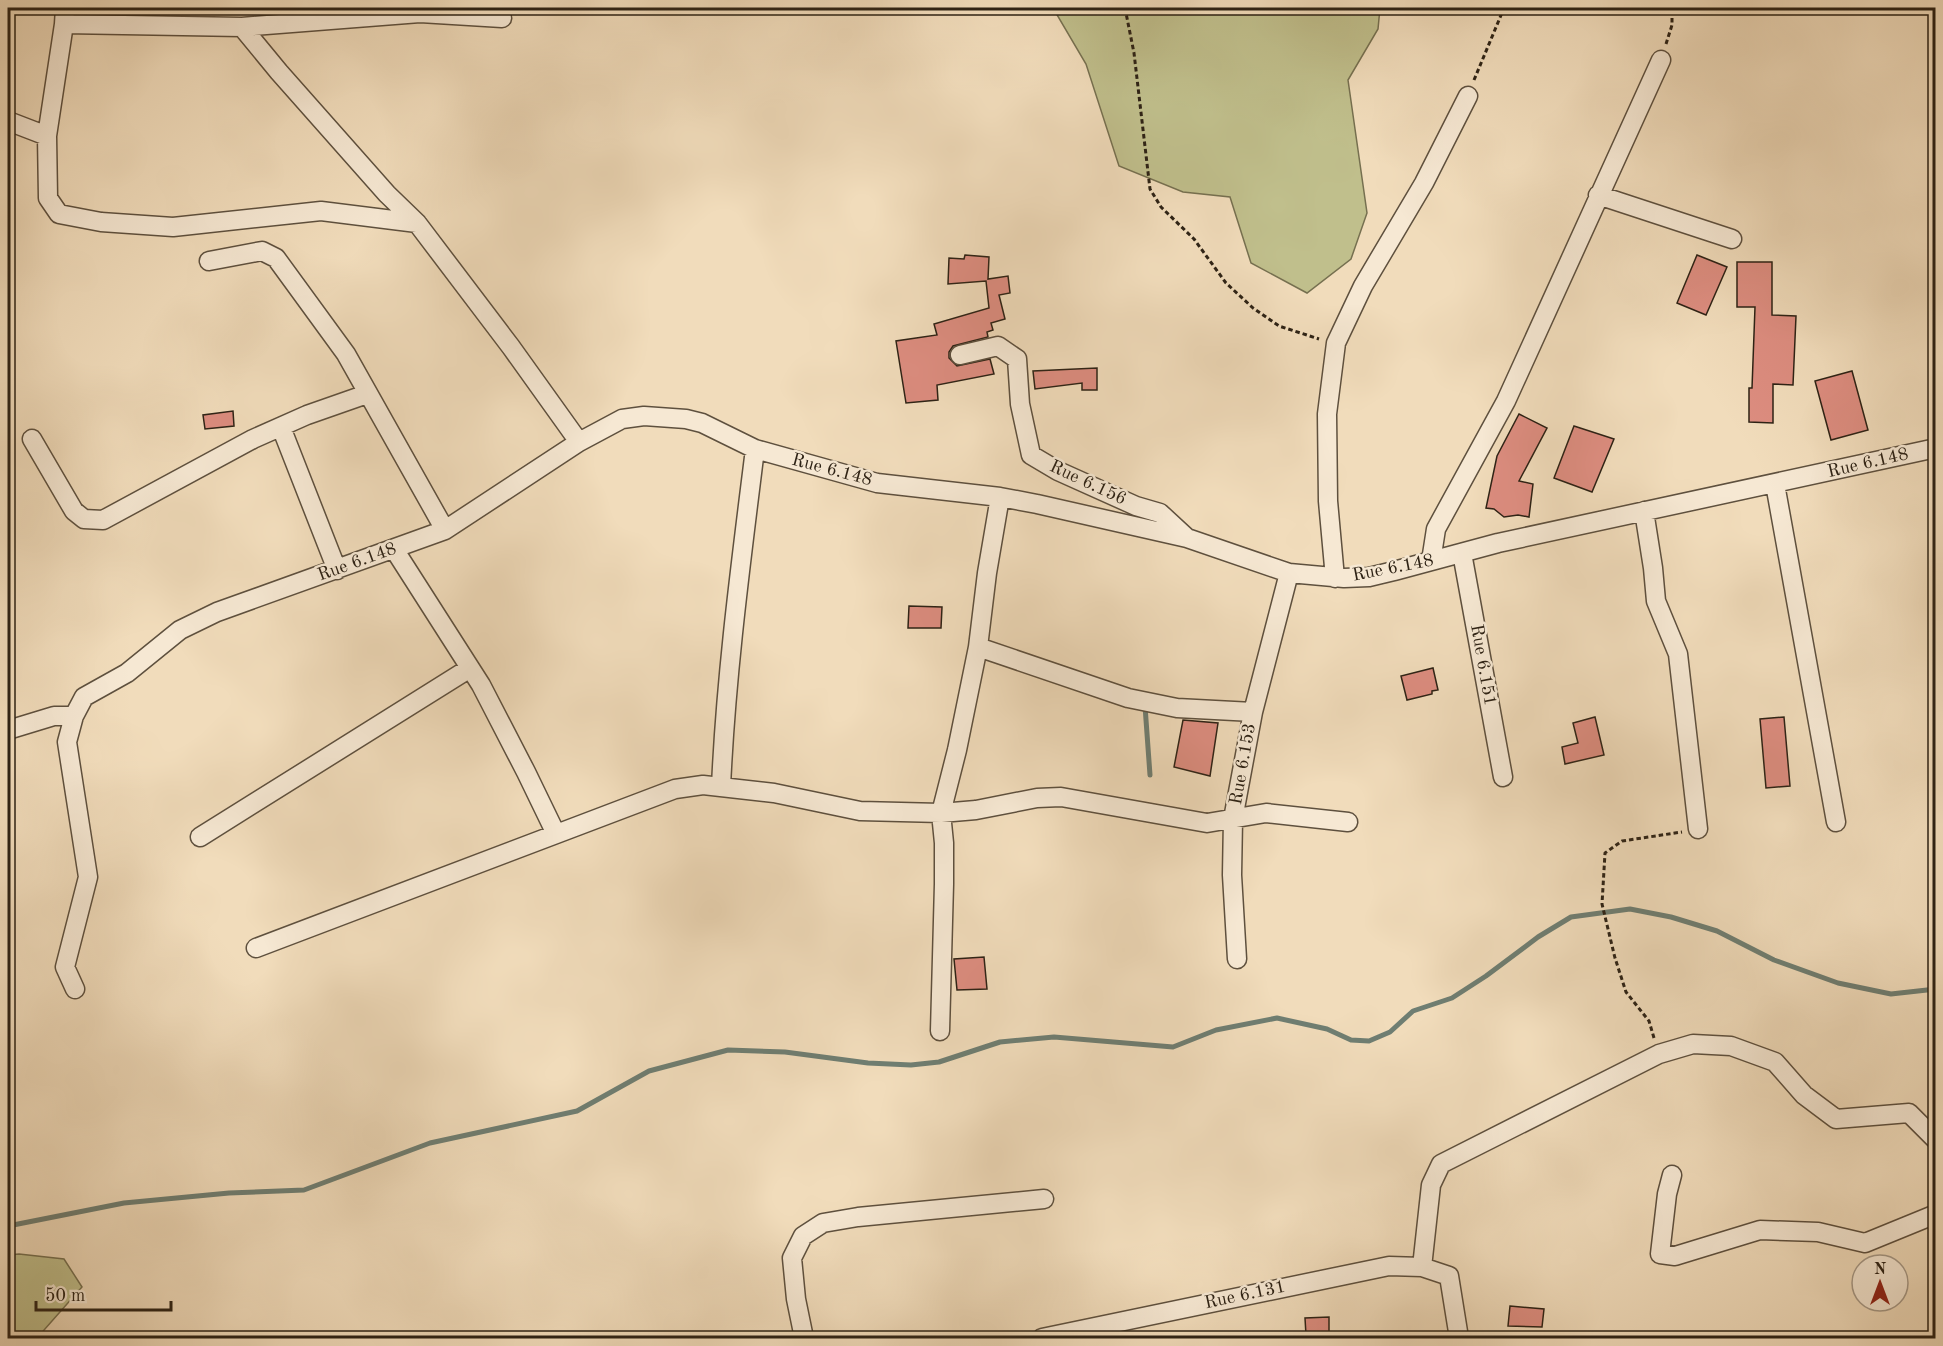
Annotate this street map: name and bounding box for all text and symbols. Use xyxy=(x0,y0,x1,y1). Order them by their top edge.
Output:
street label: Rue 6.148 xyxy=(1826,445,1910,481)
street label: Rue 6.148 xyxy=(790,451,874,489)
street label: Rue 6.156 xyxy=(1047,457,1129,509)
street label: Rue 6.148 xyxy=(315,539,399,585)
street label: Rue 6.148 xyxy=(1351,551,1435,585)
street label: Rue 6.151 xyxy=(1467,623,1499,707)
street label: Rue 6.153 xyxy=(1227,722,1259,806)
north arrow xyxy=(1850,1253,1910,1313)
text: N xyxy=(1874,1262,1887,1278)
scale bar xyxy=(36,1274,171,1312)
street label: Rue 6.131 xyxy=(1203,1278,1287,1312)
text: 50 m xyxy=(45,1287,85,1305)

